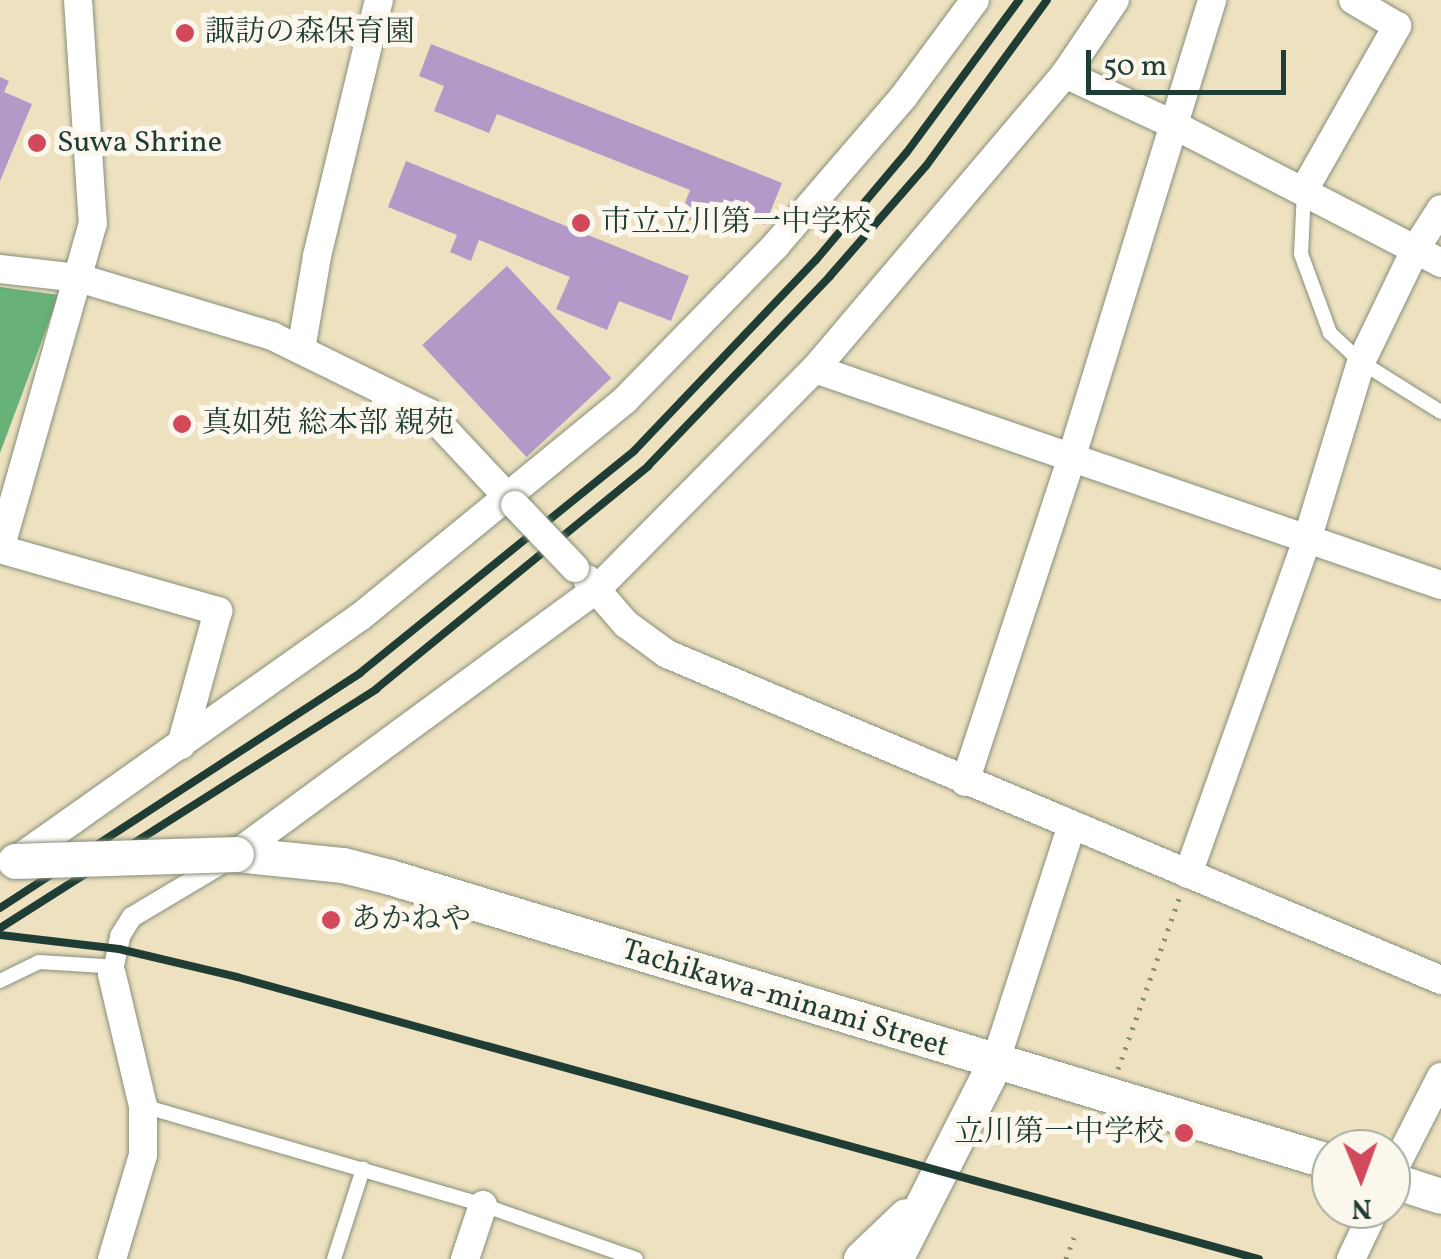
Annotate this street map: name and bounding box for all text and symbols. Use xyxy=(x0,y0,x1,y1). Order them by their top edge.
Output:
place label: 諏訪の森保育園 xyxy=(205,15,415,51)
marker: 諏訪の森保育園 xyxy=(174,22,196,44)
scale bar xyxy=(1091,30,1291,92)
text: 50 m xyxy=(1103,46,1167,88)
place label: Suwa Shrine xyxy=(57,125,222,161)
marker: Suwa Shrine xyxy=(26,132,48,154)
place label: 市立立川第一中学校 xyxy=(601,205,871,241)
marker: 市立立川第一中学校 xyxy=(570,212,592,234)
place label: 真如苑 総本部 親苑 xyxy=(202,406,454,442)
marker: 真如苑 総本部 親苑 xyxy=(171,413,193,435)
place label: あかねや xyxy=(351,902,471,938)
marker: あかねや xyxy=(320,909,342,931)
street label: Tachikawa-minami Street xyxy=(617,932,953,1066)
place label: 立川第一中学校 xyxy=(954,1115,1164,1151)
marker: 立川第一中学校 xyxy=(1173,1122,1195,1144)
north arrow xyxy=(1311,1129,1411,1229)
text: N xyxy=(1351,1188,1372,1227)

